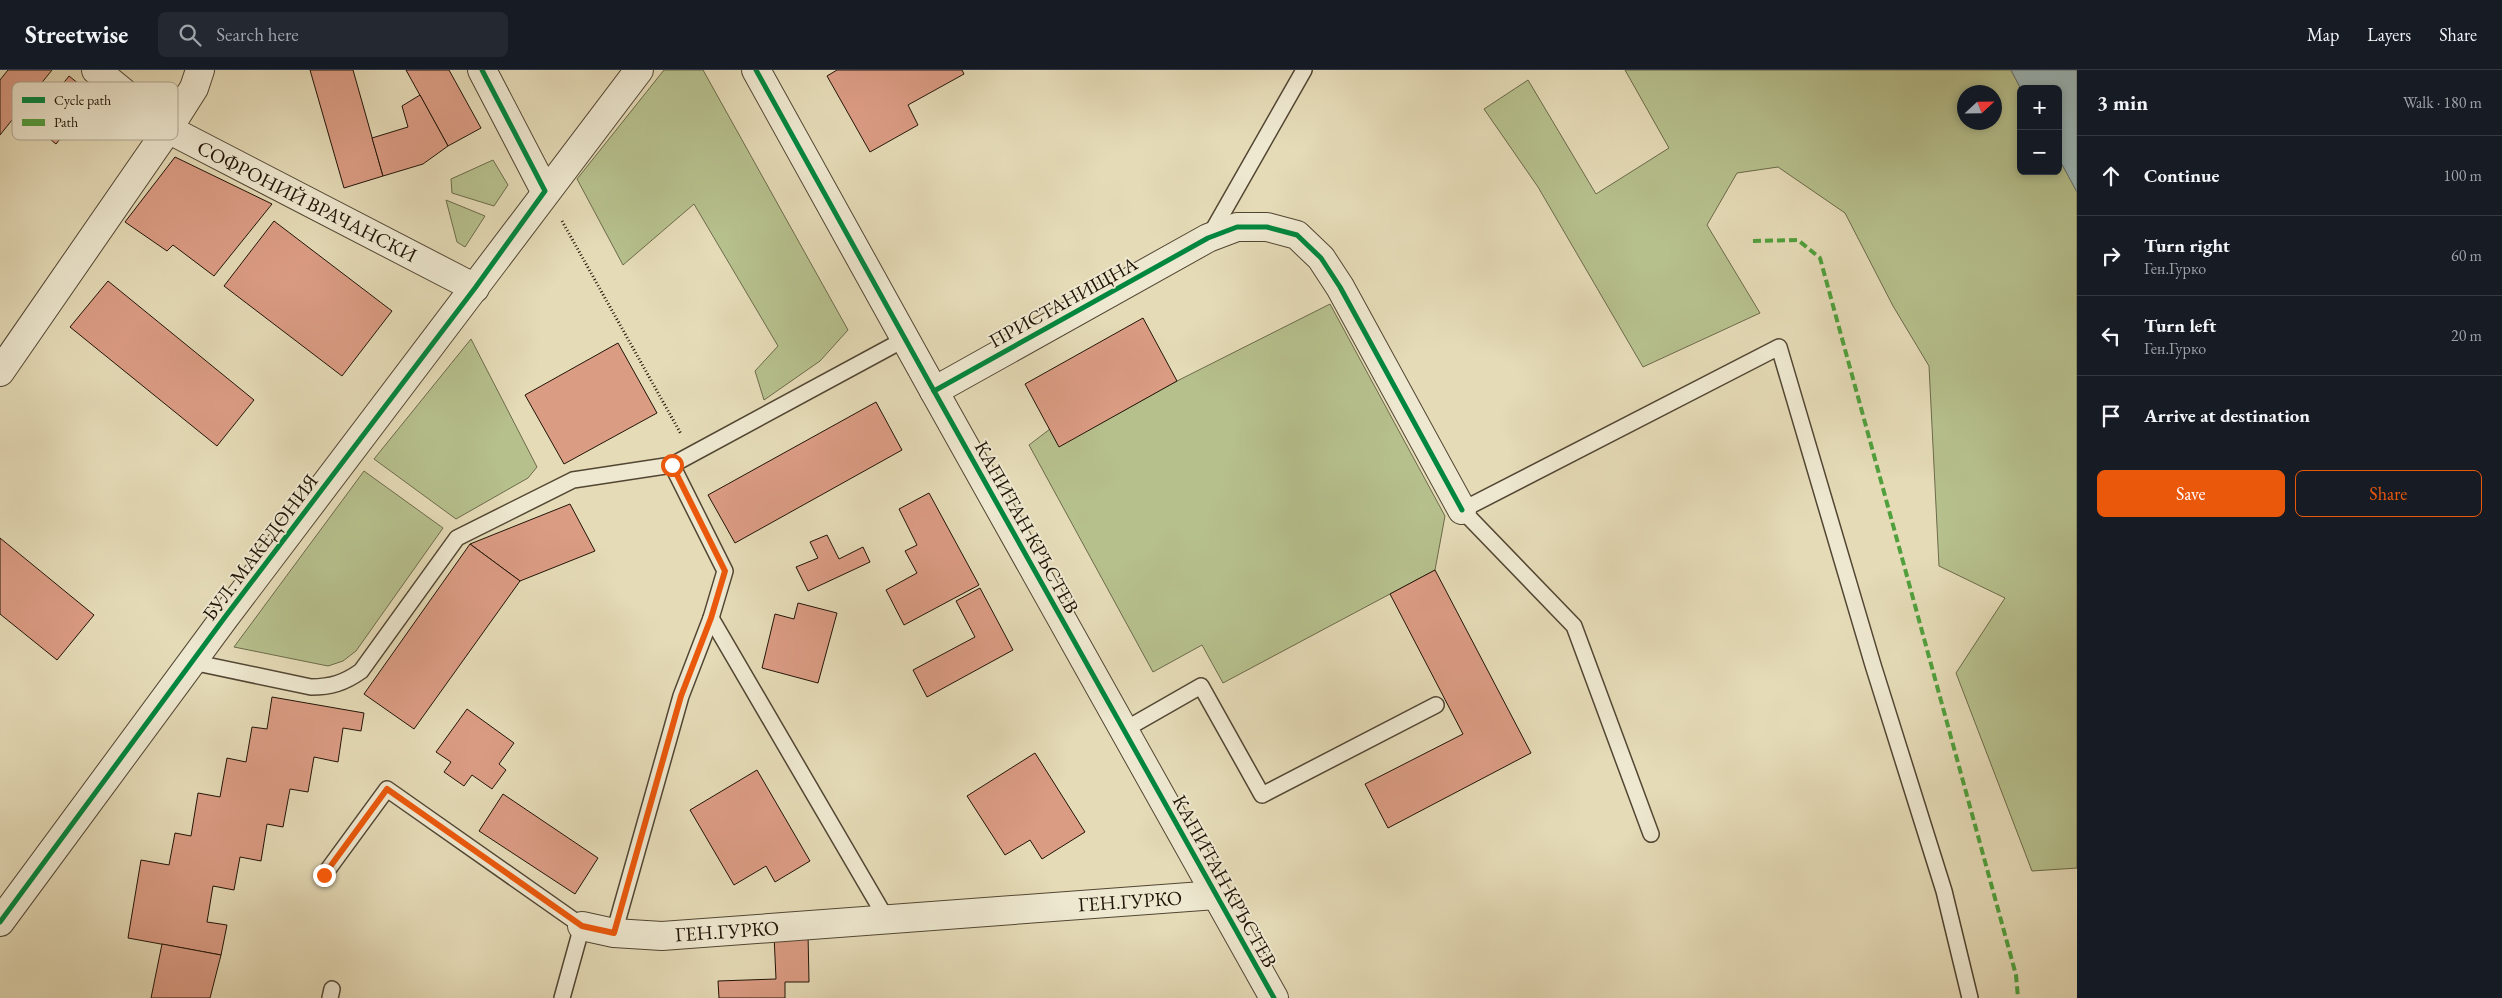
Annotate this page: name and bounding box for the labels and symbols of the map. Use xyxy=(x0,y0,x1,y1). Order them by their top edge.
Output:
legend xyxy=(12,82,178,140)
north arrow xyxy=(1957,85,2002,130)
text: Cycle path xyxy=(54,91,111,109)
text: Path xyxy=(54,113,78,131)
street label: СОФРОНИЙ ВРАЧАНСКИ xyxy=(193,134,421,268)
street label: ПРИСТАНИЩНА xyxy=(984,250,1142,354)
street label: КАПИТАН КРЪСТЕВ xyxy=(969,436,1085,618)
route start xyxy=(661,454,684,477)
street label: БУЛ. МАКЕДОНИЯ xyxy=(196,468,324,626)
street label: КАПИТАН КРЪСТЕВ xyxy=(1167,790,1283,972)
route end xyxy=(313,864,336,887)
street label: ГЕН.ГУРКО xyxy=(1077,884,1183,918)
street label: ГЕН.ГУРКО xyxy=(674,914,780,948)

